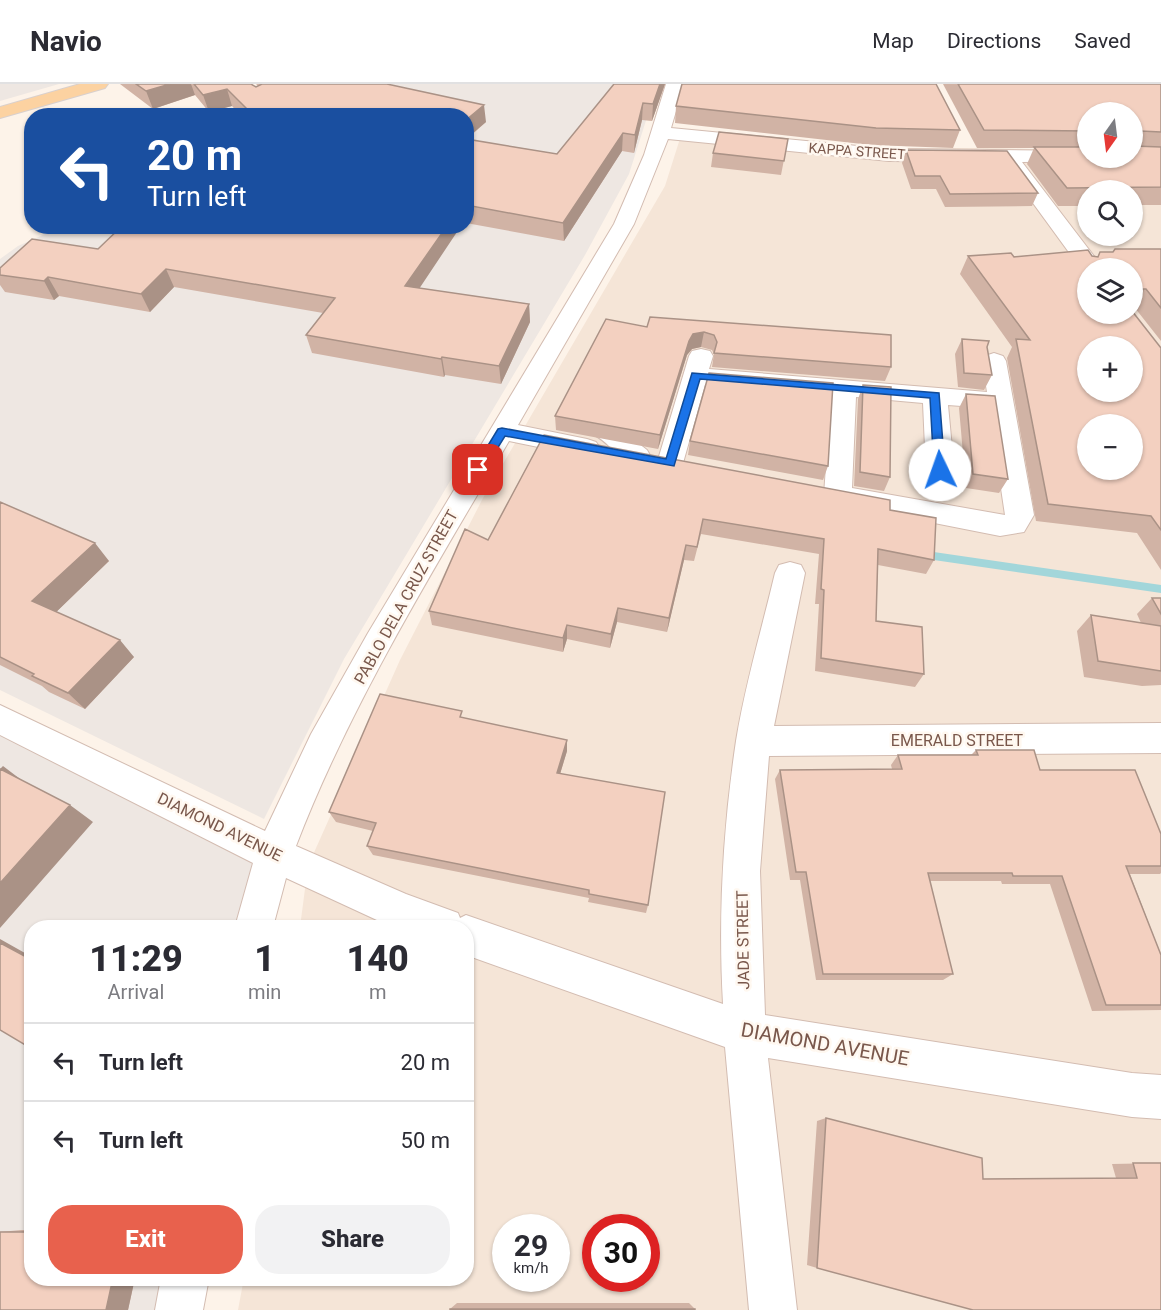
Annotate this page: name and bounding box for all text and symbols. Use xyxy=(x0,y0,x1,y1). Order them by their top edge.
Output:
text: Navio xyxy=(30,25,102,58)
text: Map xyxy=(872,29,914,53)
text: Directions xyxy=(947,29,1041,53)
text: Saved xyxy=(1074,29,1131,53)
north arrow xyxy=(1077,102,1143,168)
map controls xyxy=(1077,102,1143,480)
text: 20 m xyxy=(147,131,242,180)
icon: left xyxy=(48,132,126,210)
street label: KAPPA STREET xyxy=(808,140,907,162)
button: search xyxy=(1077,180,1143,246)
text: Turn left xyxy=(147,181,247,213)
button: layers xyxy=(1077,258,1143,324)
button: + xyxy=(1077,336,1143,402)
button: − xyxy=(1077,414,1143,480)
position arrow xyxy=(908,438,972,502)
pin xyxy=(452,444,503,495)
icon: arrive xyxy=(461,453,494,486)
street label: PABLO DELA CRUZ STREET xyxy=(350,506,462,687)
street label: EMERALD STREET xyxy=(891,731,1024,750)
street label: DIAMOND AVENUE xyxy=(155,789,285,865)
street label: JADE STREET xyxy=(733,890,753,990)
text: 11:29 xyxy=(89,938,183,980)
text: 1 xyxy=(254,938,275,980)
text: 140 xyxy=(347,938,409,980)
text: Arrival xyxy=(108,980,164,1004)
text: min xyxy=(248,980,281,1004)
text: m xyxy=(369,980,386,1004)
street label: DIAMOND AVENUE xyxy=(739,1017,911,1071)
icon: left xyxy=(48,1046,81,1079)
text: Turn left xyxy=(99,1050,183,1075)
text: 20 m xyxy=(401,1050,450,1075)
icon: left xyxy=(48,1124,81,1157)
text: Turn left xyxy=(99,1128,183,1153)
text: 50 m xyxy=(401,1128,450,1153)
button: Exit xyxy=(48,1205,243,1274)
button: Share xyxy=(255,1205,450,1274)
speed limit sign: 30 xyxy=(582,1214,660,1292)
text: 29 xyxy=(514,1228,548,1263)
text: km/h xyxy=(513,1259,549,1277)

